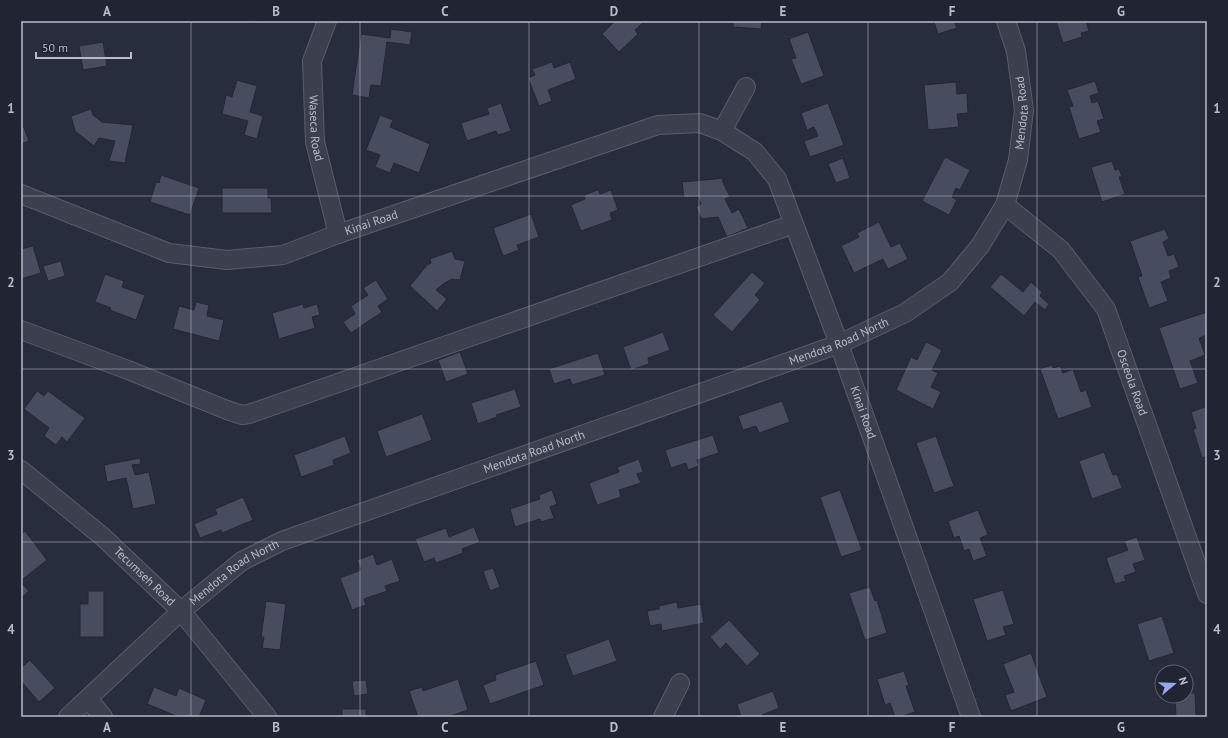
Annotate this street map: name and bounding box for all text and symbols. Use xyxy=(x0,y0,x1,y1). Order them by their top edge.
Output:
text: A xyxy=(103,3,111,20)
text: B xyxy=(272,3,280,20)
text: C xyxy=(441,3,449,20)
text: D xyxy=(610,3,618,20)
text: E xyxy=(780,3,787,20)
text: F xyxy=(949,3,956,20)
text: G xyxy=(1117,3,1125,20)
scale bar xyxy=(36,34,131,60)
text: 50 m xyxy=(42,40,68,55)
street label: Mendota Road xyxy=(1011,75,1031,150)
street label: Waseca Road xyxy=(306,95,327,163)
text: 1 xyxy=(7,100,15,117)
text: 1 xyxy=(1213,100,1221,117)
street label: Kinai Road xyxy=(343,206,400,238)
text: 2 xyxy=(7,274,15,291)
text: 2 xyxy=(1213,274,1221,291)
street label: Mendota Road North xyxy=(787,314,891,368)
street label: Osceola Road xyxy=(1114,347,1151,417)
street label: Kinai Road xyxy=(847,384,880,441)
street label: Mendota Road North xyxy=(481,426,587,476)
text: 3 xyxy=(7,447,15,464)
text: 3 xyxy=(1213,447,1221,464)
street label: Mendota Road North xyxy=(186,536,281,608)
street label: Tecumseh Road xyxy=(111,543,179,609)
text: 4 xyxy=(7,621,15,638)
text: 4 xyxy=(1213,621,1221,638)
north arrow xyxy=(1154,664,1194,704)
text: N xyxy=(1176,675,1191,686)
text: A xyxy=(103,719,111,736)
text: B xyxy=(272,719,280,736)
text: C xyxy=(441,719,449,736)
text: D xyxy=(610,719,618,736)
text: E xyxy=(780,719,787,736)
text: F xyxy=(949,719,956,736)
text: G xyxy=(1117,719,1125,736)

